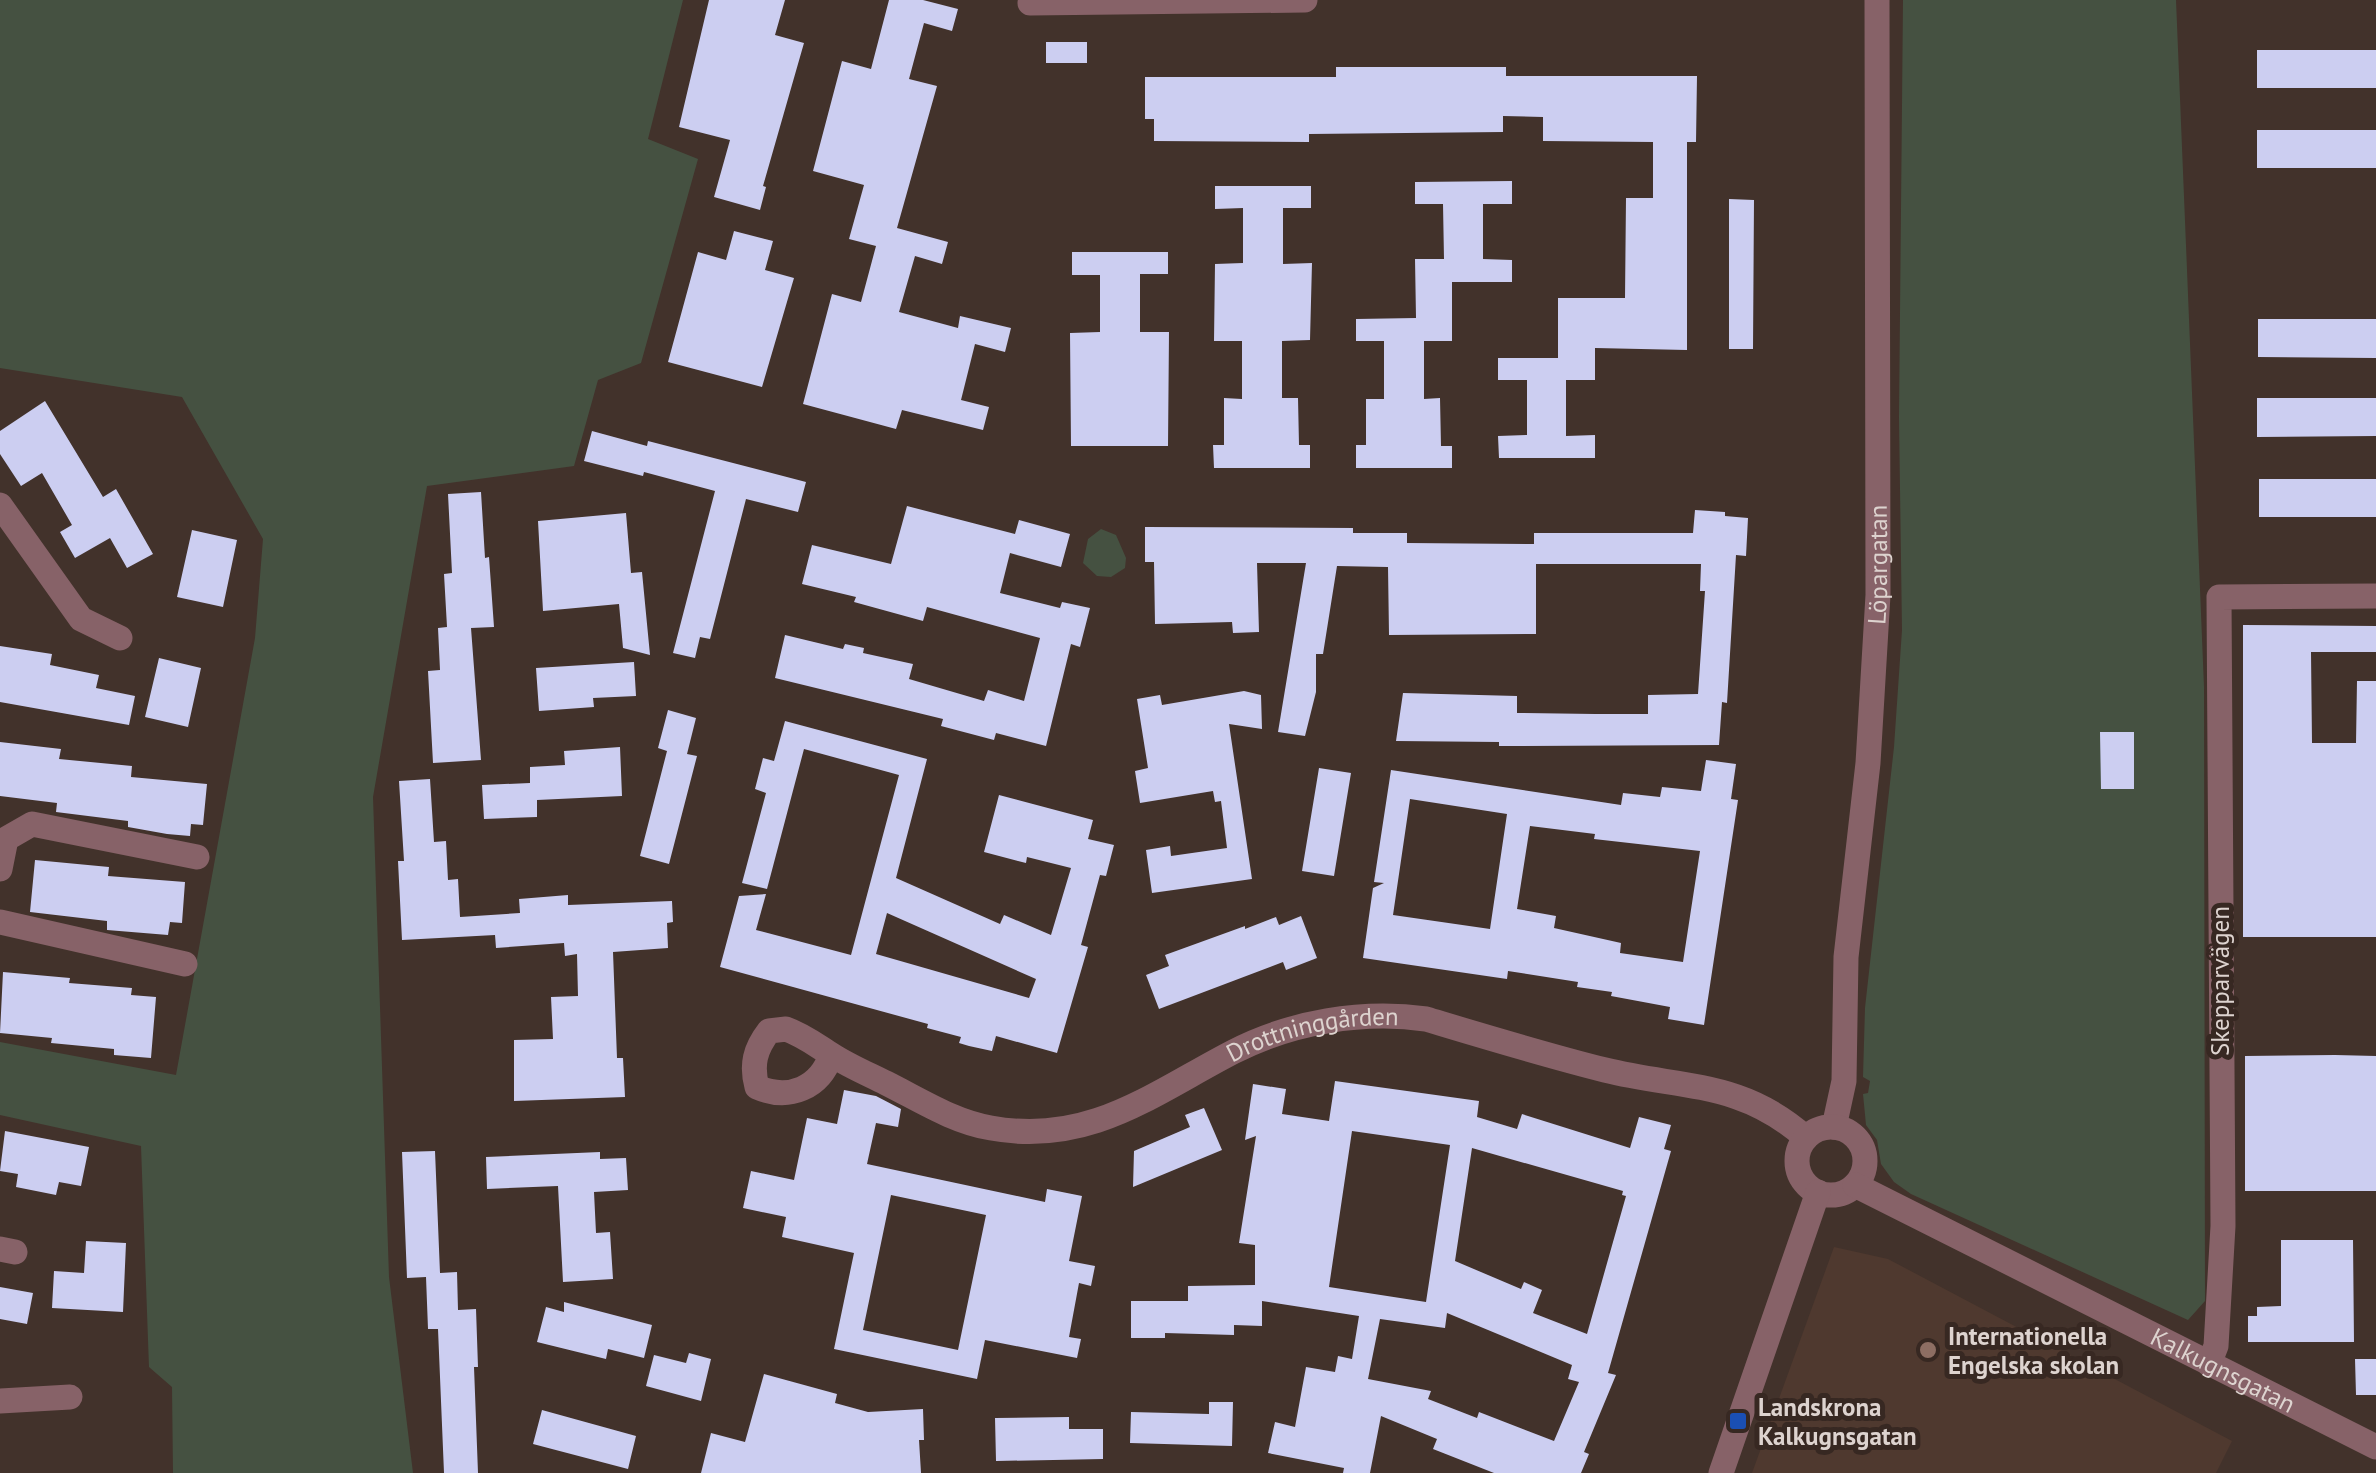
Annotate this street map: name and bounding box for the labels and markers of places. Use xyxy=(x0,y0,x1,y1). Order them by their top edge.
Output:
place label: Internationella Engelska skolan xyxy=(1948,1320,2119,1381)
marker: Internationella Engelska skolan xyxy=(1917,1339,1939,1361)
place label: Landskrona Kalkugnsgatan xyxy=(1758,1391,1917,1452)
marker: Landskrona Kalkugnsgatan xyxy=(1727,1410,1749,1432)

